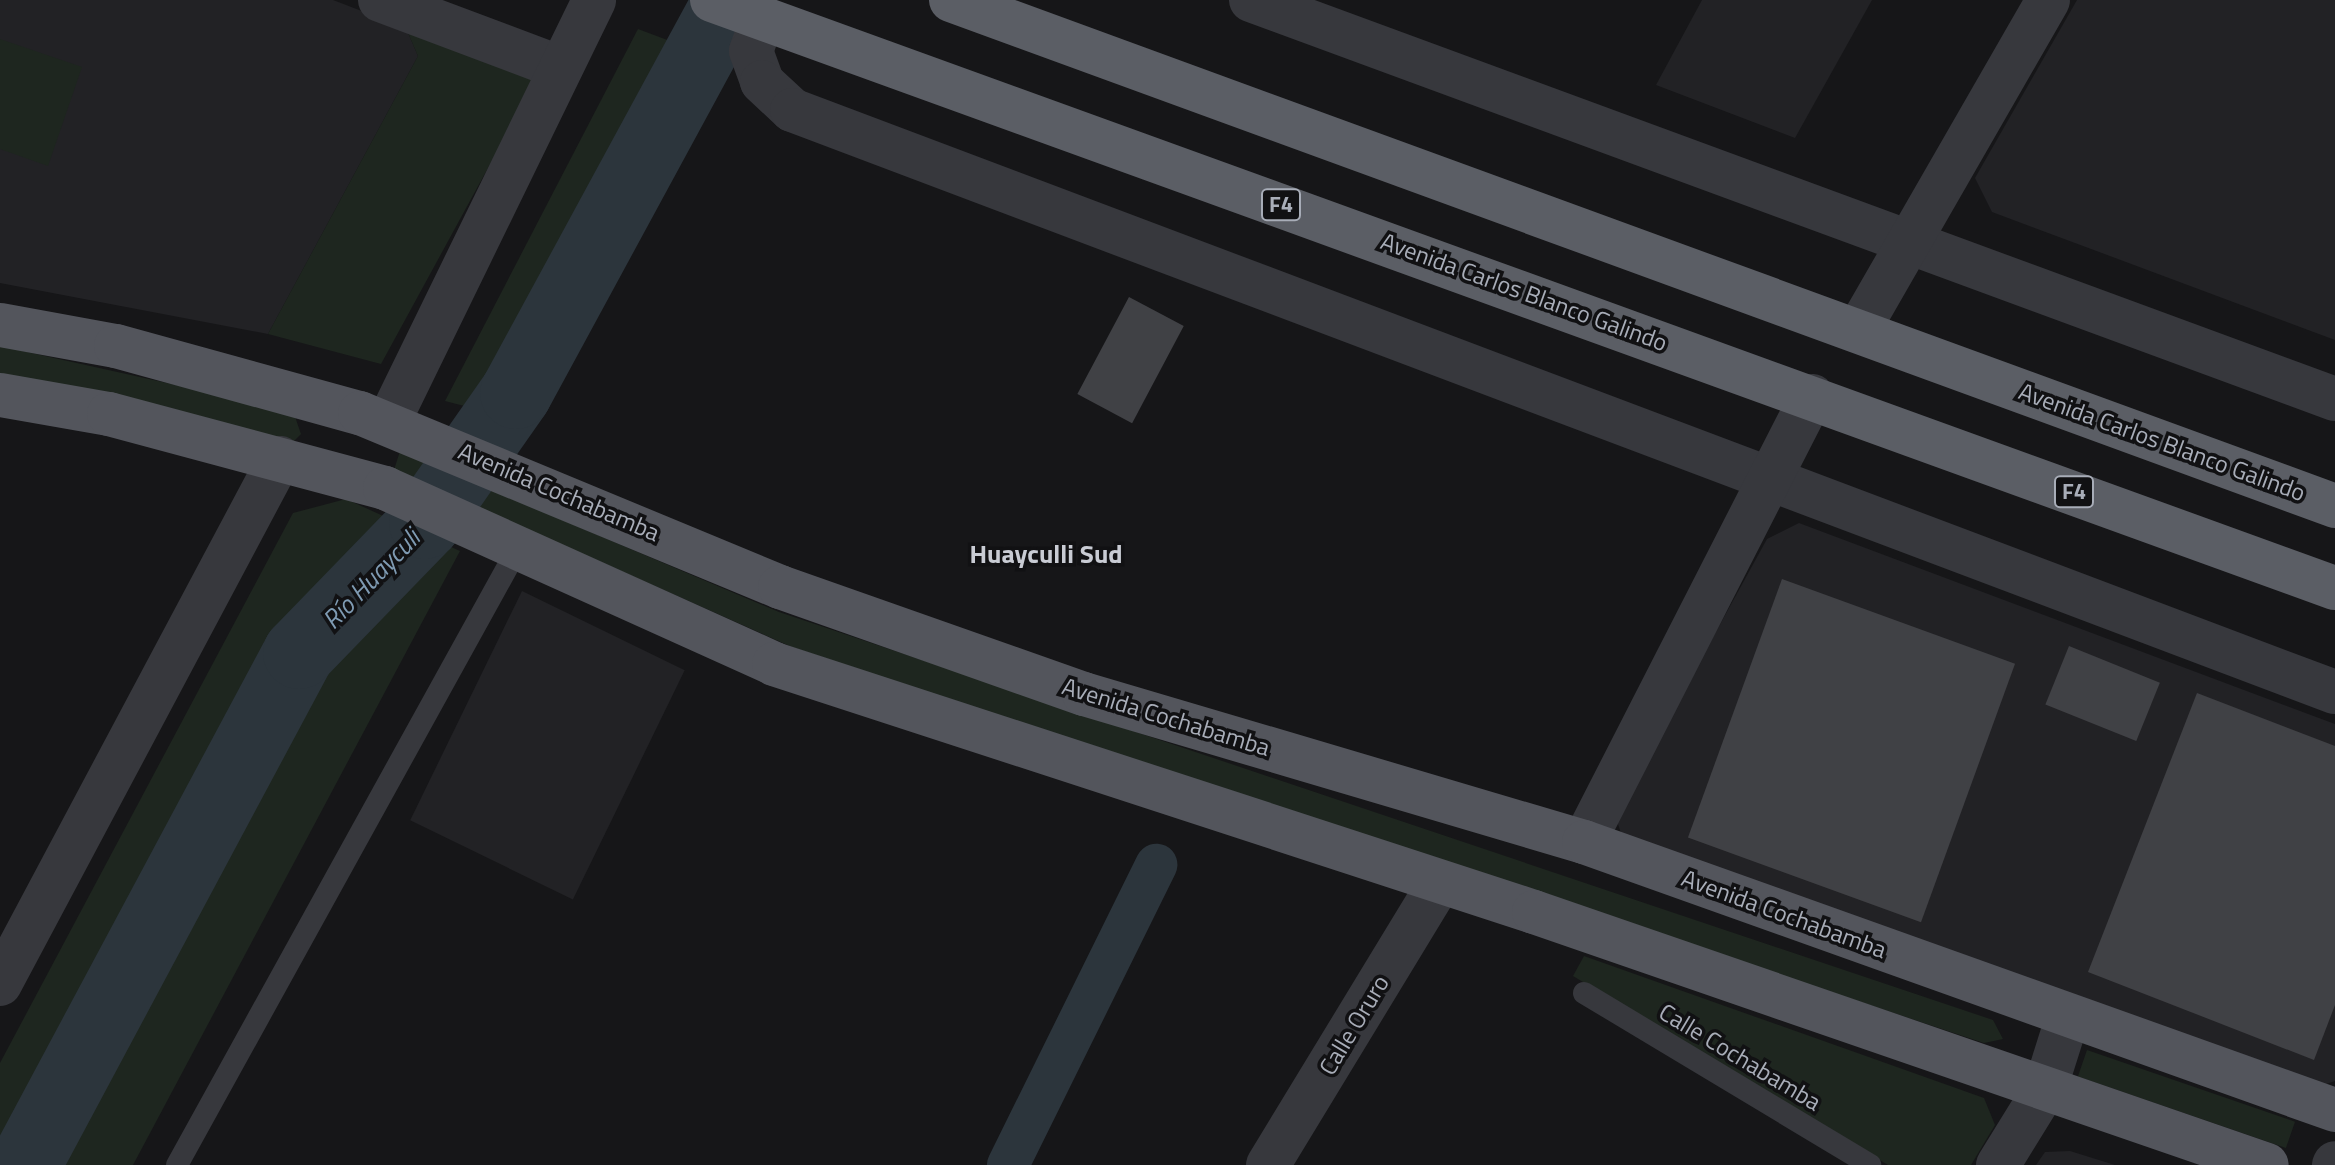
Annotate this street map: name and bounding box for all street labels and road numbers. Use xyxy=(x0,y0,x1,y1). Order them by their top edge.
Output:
road number: F4 xyxy=(1259,187,1303,223)
street label: Avenida Carlos Blanco Galindo xyxy=(1377,227,1671,357)
street label: Avenida Carlos Blanco Galindo xyxy=(2015,377,2309,507)
street label: Avenida Cochabamba xyxy=(454,437,664,547)
road number: F4 xyxy=(2052,474,2096,510)
street label: Avenida Cochabamba xyxy=(1059,672,1273,762)
street label: Avenida Cochabamba xyxy=(1678,864,1890,964)
street label: Calle Oruro xyxy=(1313,970,1395,1080)
street label: Calle Cochabamba xyxy=(1654,997,1826,1117)

